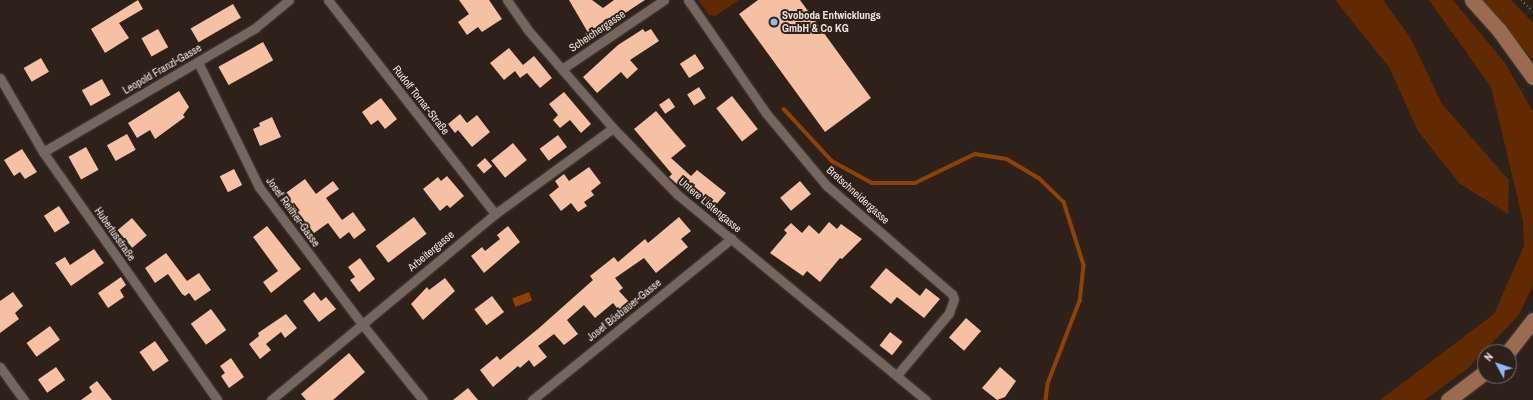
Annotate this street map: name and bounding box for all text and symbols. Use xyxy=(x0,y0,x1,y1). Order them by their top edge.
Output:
street label: Scheichergasse xyxy=(566,7,628,55)
place label: Svoboda Entwicklungs GmbH & Co KG xyxy=(782,9,881,35)
marker: Svoboda Entwicklungs GmbH & Co KG xyxy=(769,17,779,27)
street label: Leopold Franzl-Gasse xyxy=(120,41,204,97)
street label: Rudolf Tornar-Straße xyxy=(390,63,452,137)
street label: Bretschneidergasse xyxy=(824,163,892,227)
street label: Josef Reither-Gasse xyxy=(263,175,323,249)
street label: Untere Listengasse xyxy=(676,175,744,235)
street label: Hubertusstraße xyxy=(92,205,138,263)
street label: Arbeitergasse xyxy=(405,228,457,274)
street label: Josef Bösbauer-Gasse xyxy=(584,276,664,344)
north arrow xyxy=(1477,344,1517,384)
text: N xyxy=(1481,350,1496,364)

